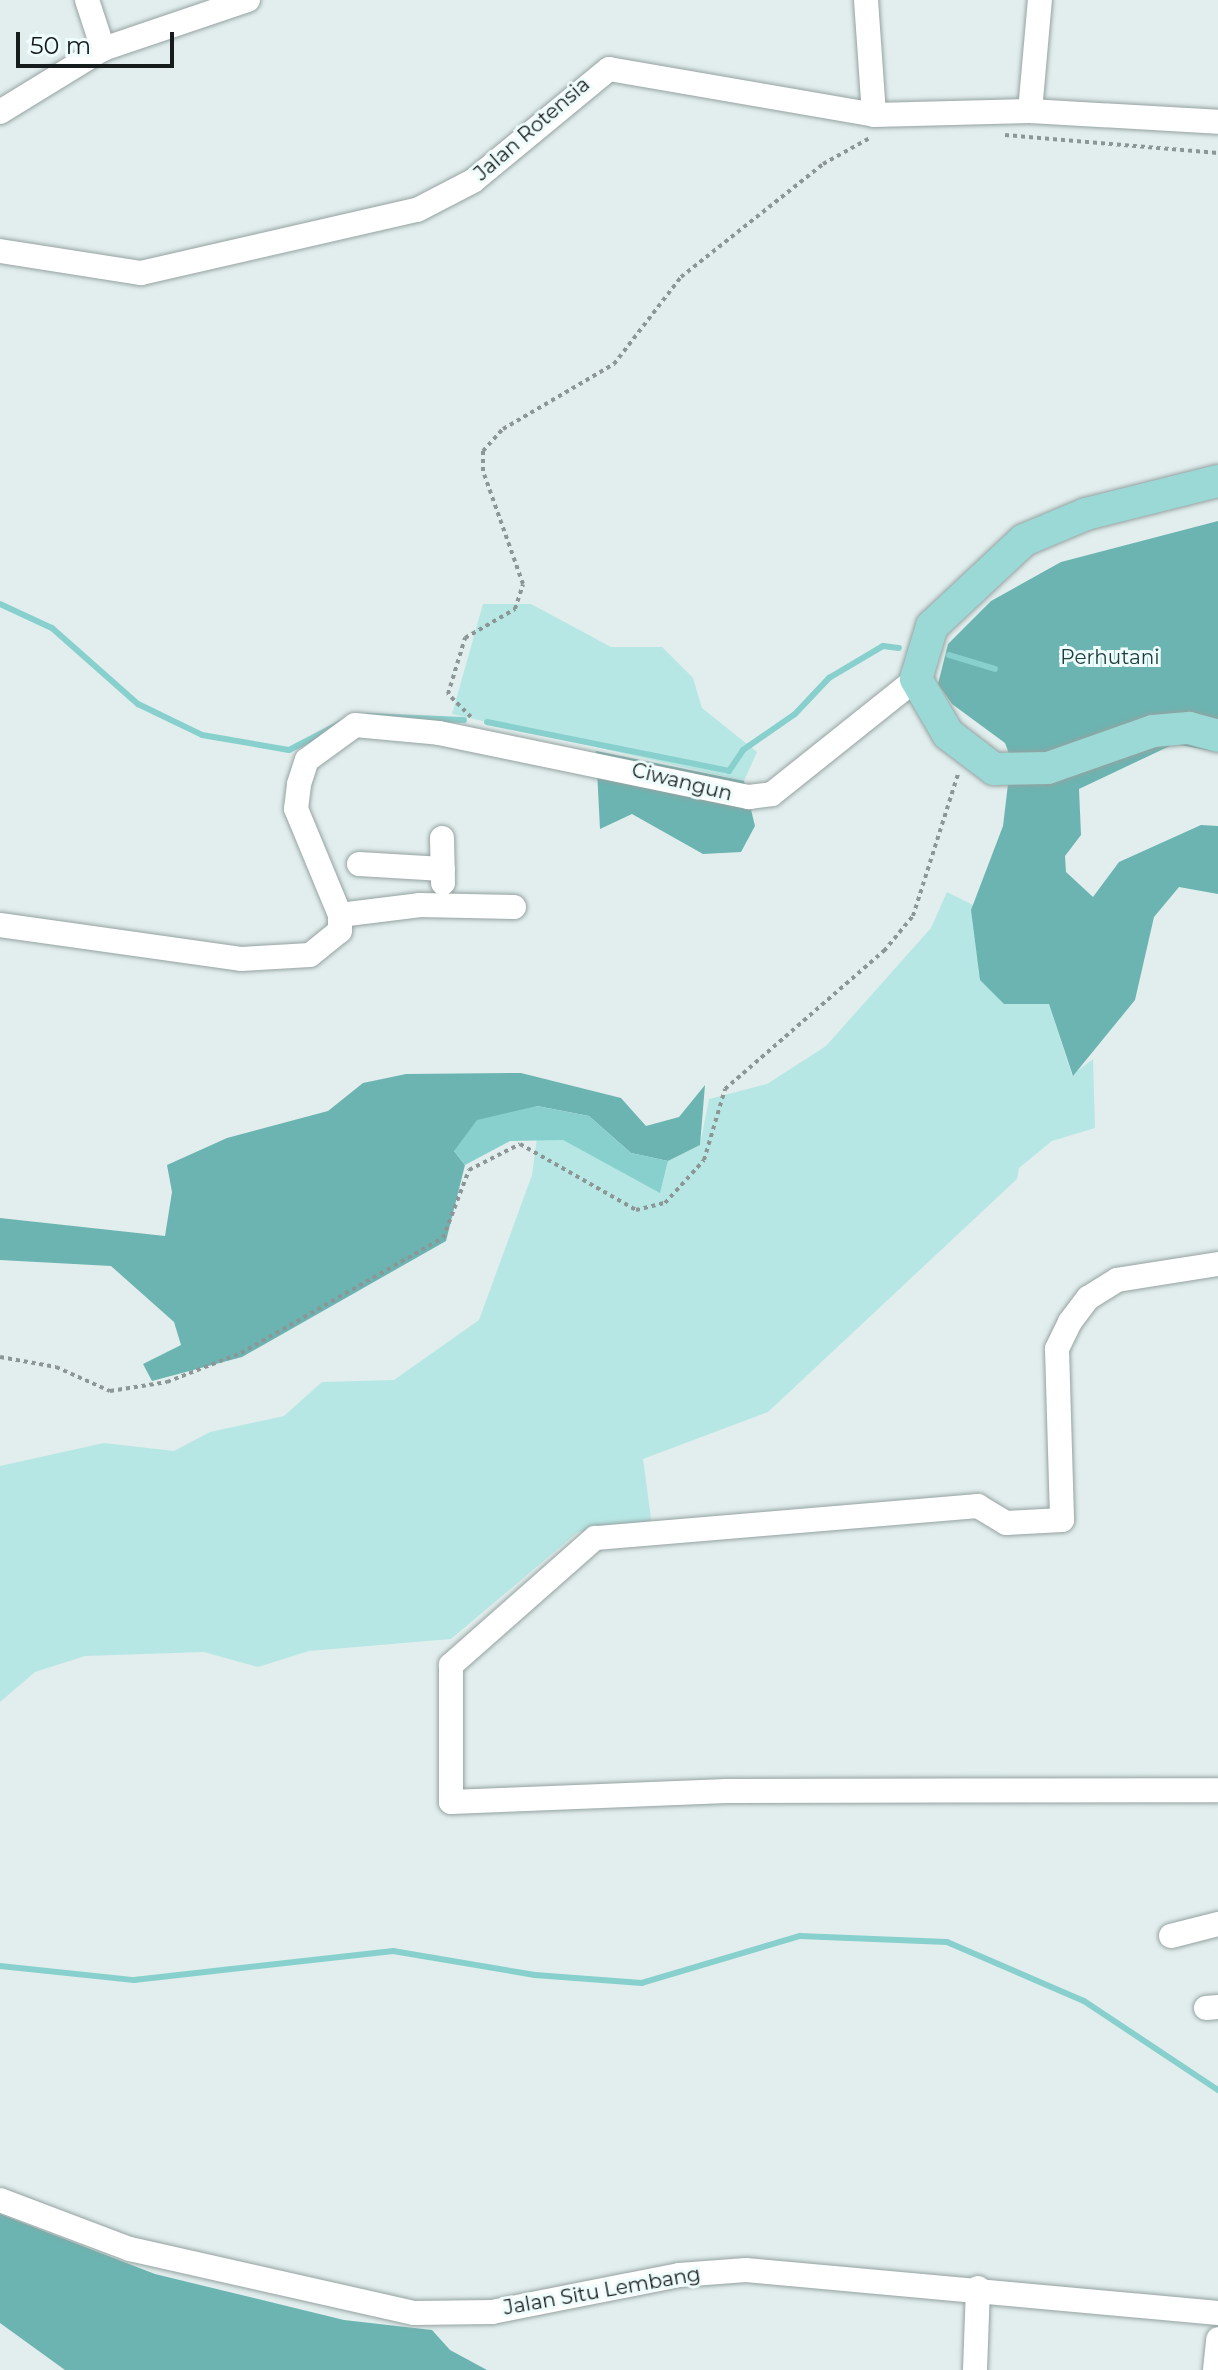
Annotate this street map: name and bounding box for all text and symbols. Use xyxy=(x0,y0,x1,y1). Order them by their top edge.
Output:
scale bar xyxy=(20,16,178,66)
text: 50 m xyxy=(30,31,91,60)
street label: Jalan Rotensia xyxy=(469,72,595,186)
park label: Perhutani xyxy=(1060,645,1160,669)
street label: Ciwangun xyxy=(629,758,735,806)
street label: Jalan Situ Lembang xyxy=(502,2262,702,2320)

